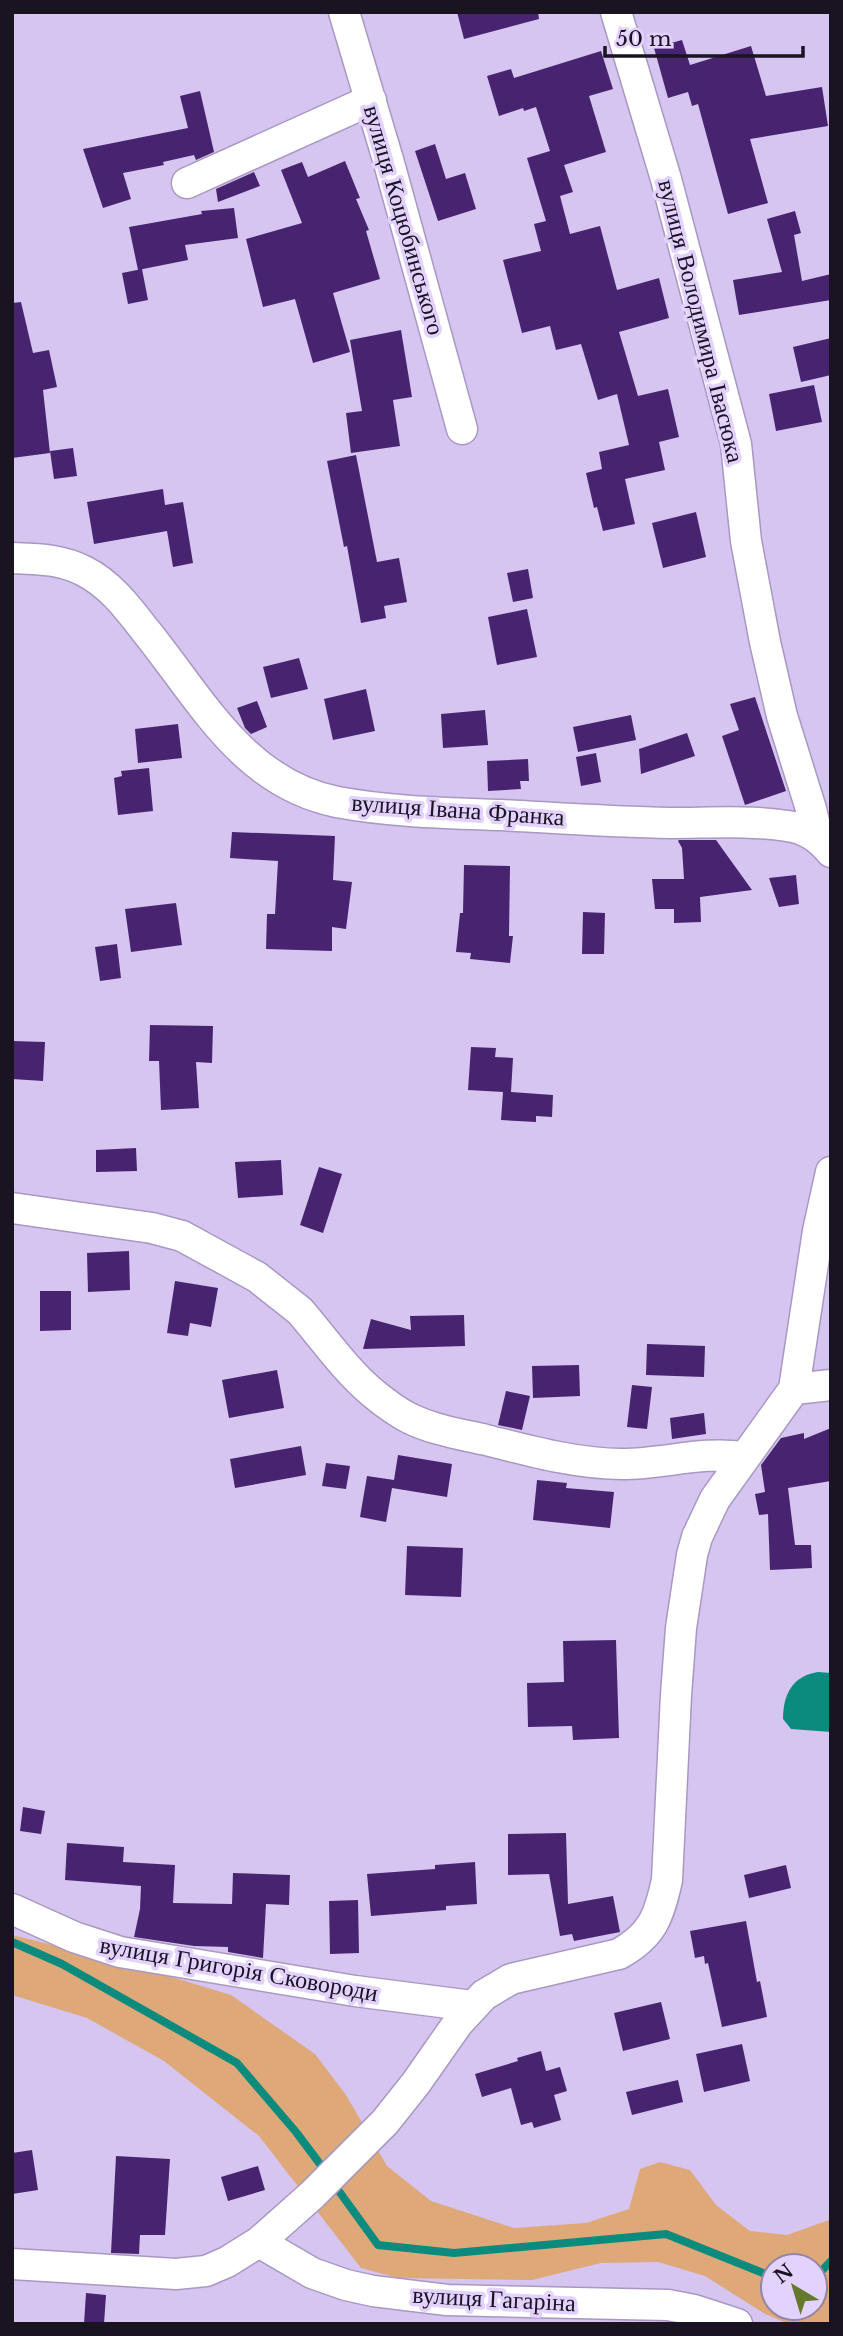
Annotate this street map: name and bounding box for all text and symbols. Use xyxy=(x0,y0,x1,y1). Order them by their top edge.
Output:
scale bar xyxy=(605,14,803,58)
text: 50 m xyxy=(616,26,672,52)
street label: вулиця Коцюбинського xyxy=(358,102,451,338)
street label: вулиця Володимира Івасюка xyxy=(652,176,751,466)
street label: вулиця Івана Франка xyxy=(351,788,566,831)
street label: вулиця Григорія Сковороди xyxy=(98,1930,381,2007)
north arrow xyxy=(759,2252,829,2322)
text: N xyxy=(770,2259,798,2289)
street label: вулиця Гагаріна xyxy=(412,2280,577,2317)

